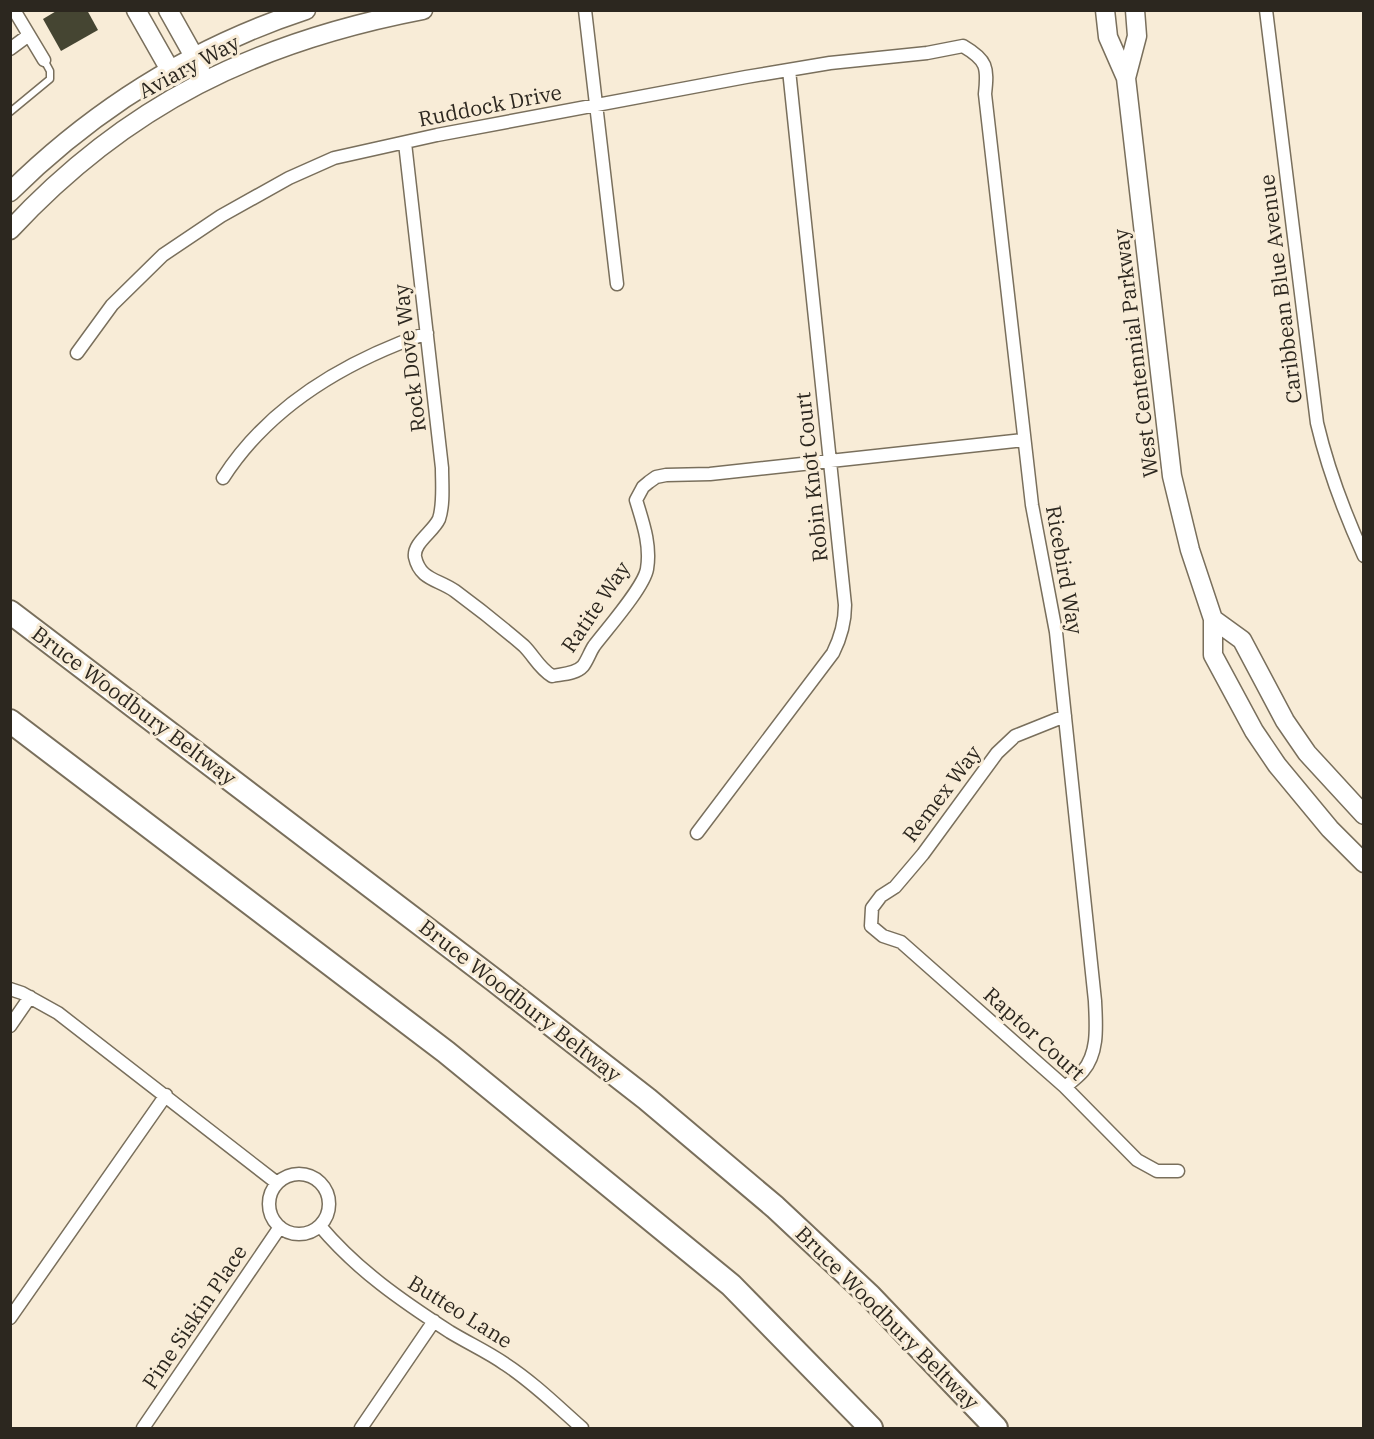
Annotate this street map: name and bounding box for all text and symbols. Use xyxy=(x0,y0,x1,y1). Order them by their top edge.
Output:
street label: Aviary Way xyxy=(133,27,245,104)
street label: Ruddock Drive xyxy=(416,77,564,133)
street label: Caribbean Blue Avenue xyxy=(1252,173,1308,405)
street label: West Centennial Parkway xyxy=(1106,226,1164,479)
street label: Rock Dove Way xyxy=(386,282,432,434)
street label: Robin Knot Court xyxy=(788,391,834,563)
street label: Ricebird Way xyxy=(1040,503,1090,637)
street label: Ratite Way xyxy=(554,555,636,658)
street label: Bruce Woodbury Beltway xyxy=(27,619,243,792)
street label: Remex Way xyxy=(896,739,987,847)
street label: Bruce Woodbury Beltway xyxy=(414,913,628,1088)
street label: Raptor Court xyxy=(978,980,1091,1086)
street label: Bruce Woodbury Beltway xyxy=(790,1219,986,1416)
street label: Pine Siskin Place xyxy=(135,1239,253,1394)
street label: Butteo Lane xyxy=(403,1268,518,1354)

